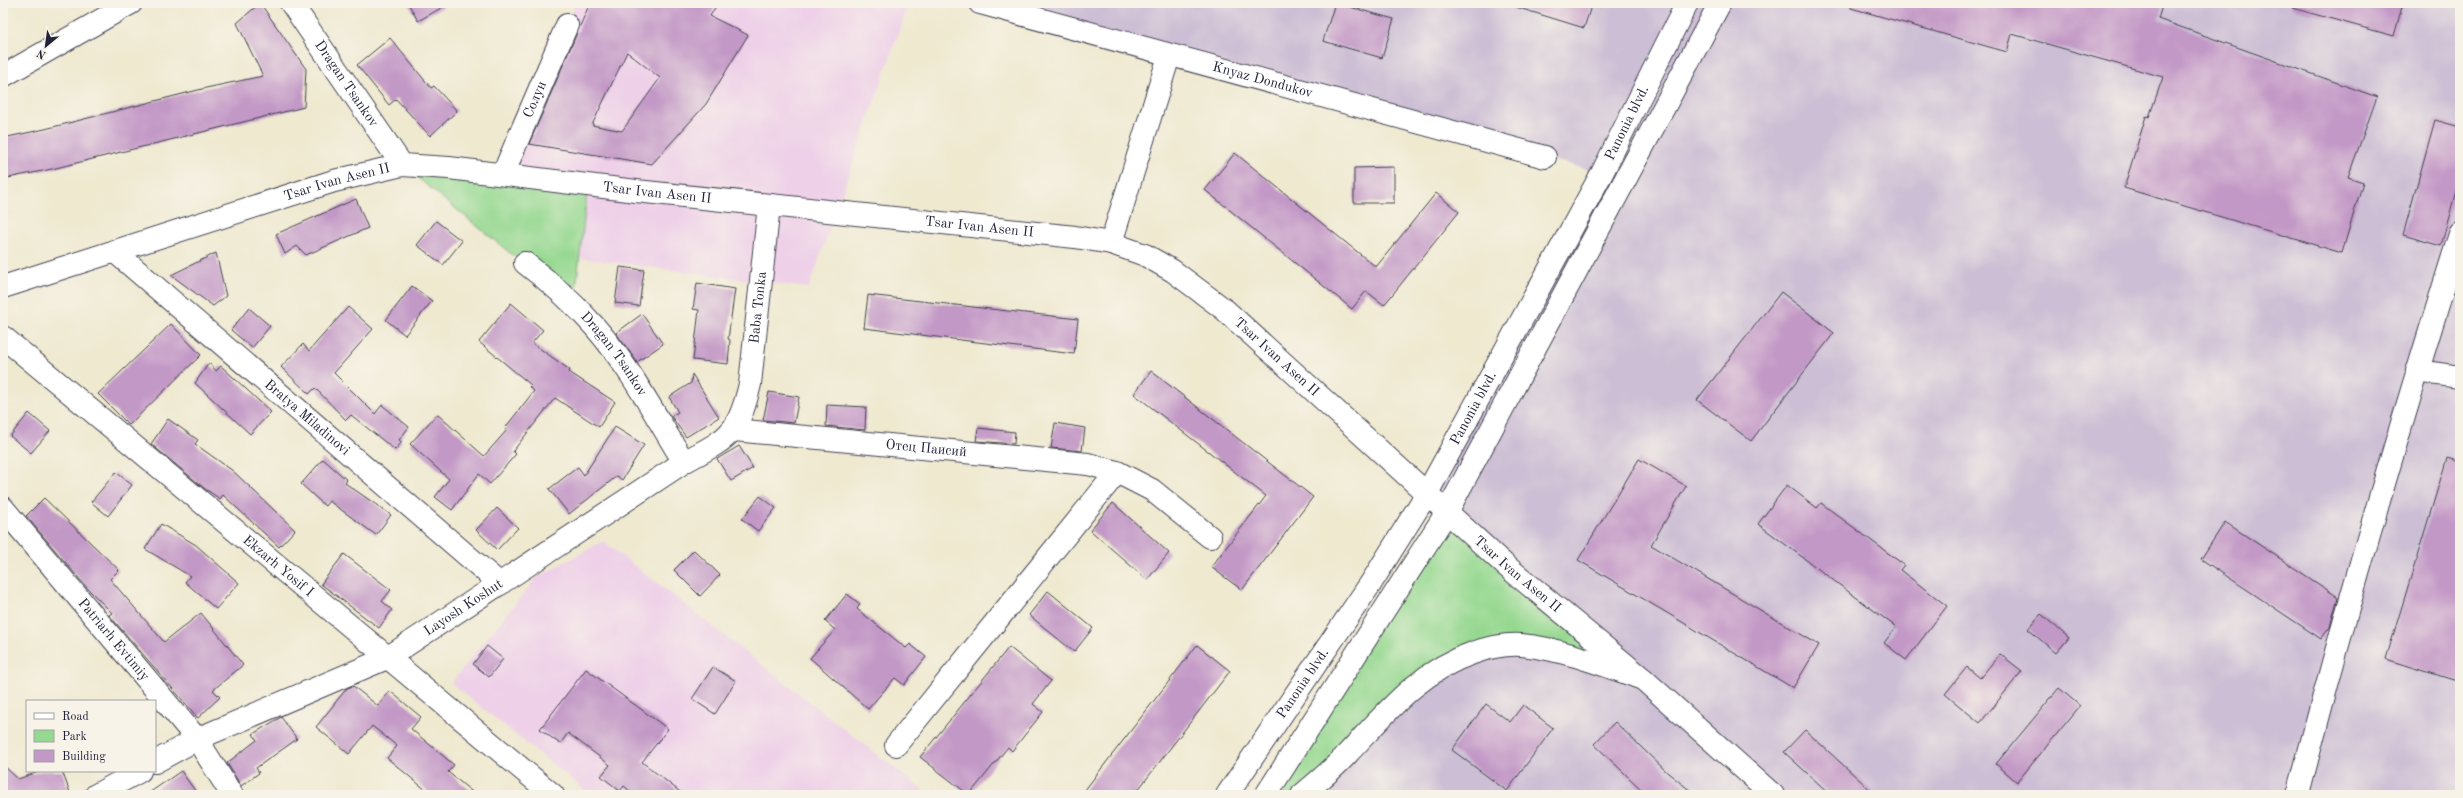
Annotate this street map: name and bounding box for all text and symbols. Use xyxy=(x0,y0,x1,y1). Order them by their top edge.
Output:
north arrow xyxy=(26,26,66,66)
street label: Dragan Tsankov xyxy=(312,38,381,130)
text: N xyxy=(35,46,48,60)
street label: Knyaz Dondukov xyxy=(1211,60,1315,101)
street label: Солун xyxy=(521,79,549,120)
street label: Panonia blvd. xyxy=(1603,83,1652,162)
street label: Tsar Ivan Asen II xyxy=(282,161,391,204)
street label: Tsar Ivan Asen II xyxy=(602,180,712,206)
street label: Tsar Ivan Asen II xyxy=(924,214,1034,240)
street label: Baba Tonka xyxy=(747,271,769,344)
street label: Dragan Tsankov xyxy=(578,309,650,399)
street label: Tsar Ivan Asen II xyxy=(1232,315,1322,399)
street label: Panonia blvd. xyxy=(1448,369,1499,447)
street label: Bratya Miladinovi xyxy=(262,377,353,458)
street label: Отец Паисий xyxy=(885,438,967,459)
street label: Ekzarh Yosif I xyxy=(240,533,316,599)
street label: Tsar Ivan Asen II xyxy=(1471,533,1564,615)
street label: Layosh Koshut xyxy=(422,577,505,638)
street label: Patriarh Evtimiy xyxy=(75,596,152,684)
street label: Panonia blvd. xyxy=(1274,646,1332,721)
legend xyxy=(26,700,156,772)
text: Road xyxy=(62,711,89,723)
text: Park xyxy=(62,731,87,743)
text: Building xyxy=(62,751,106,763)

